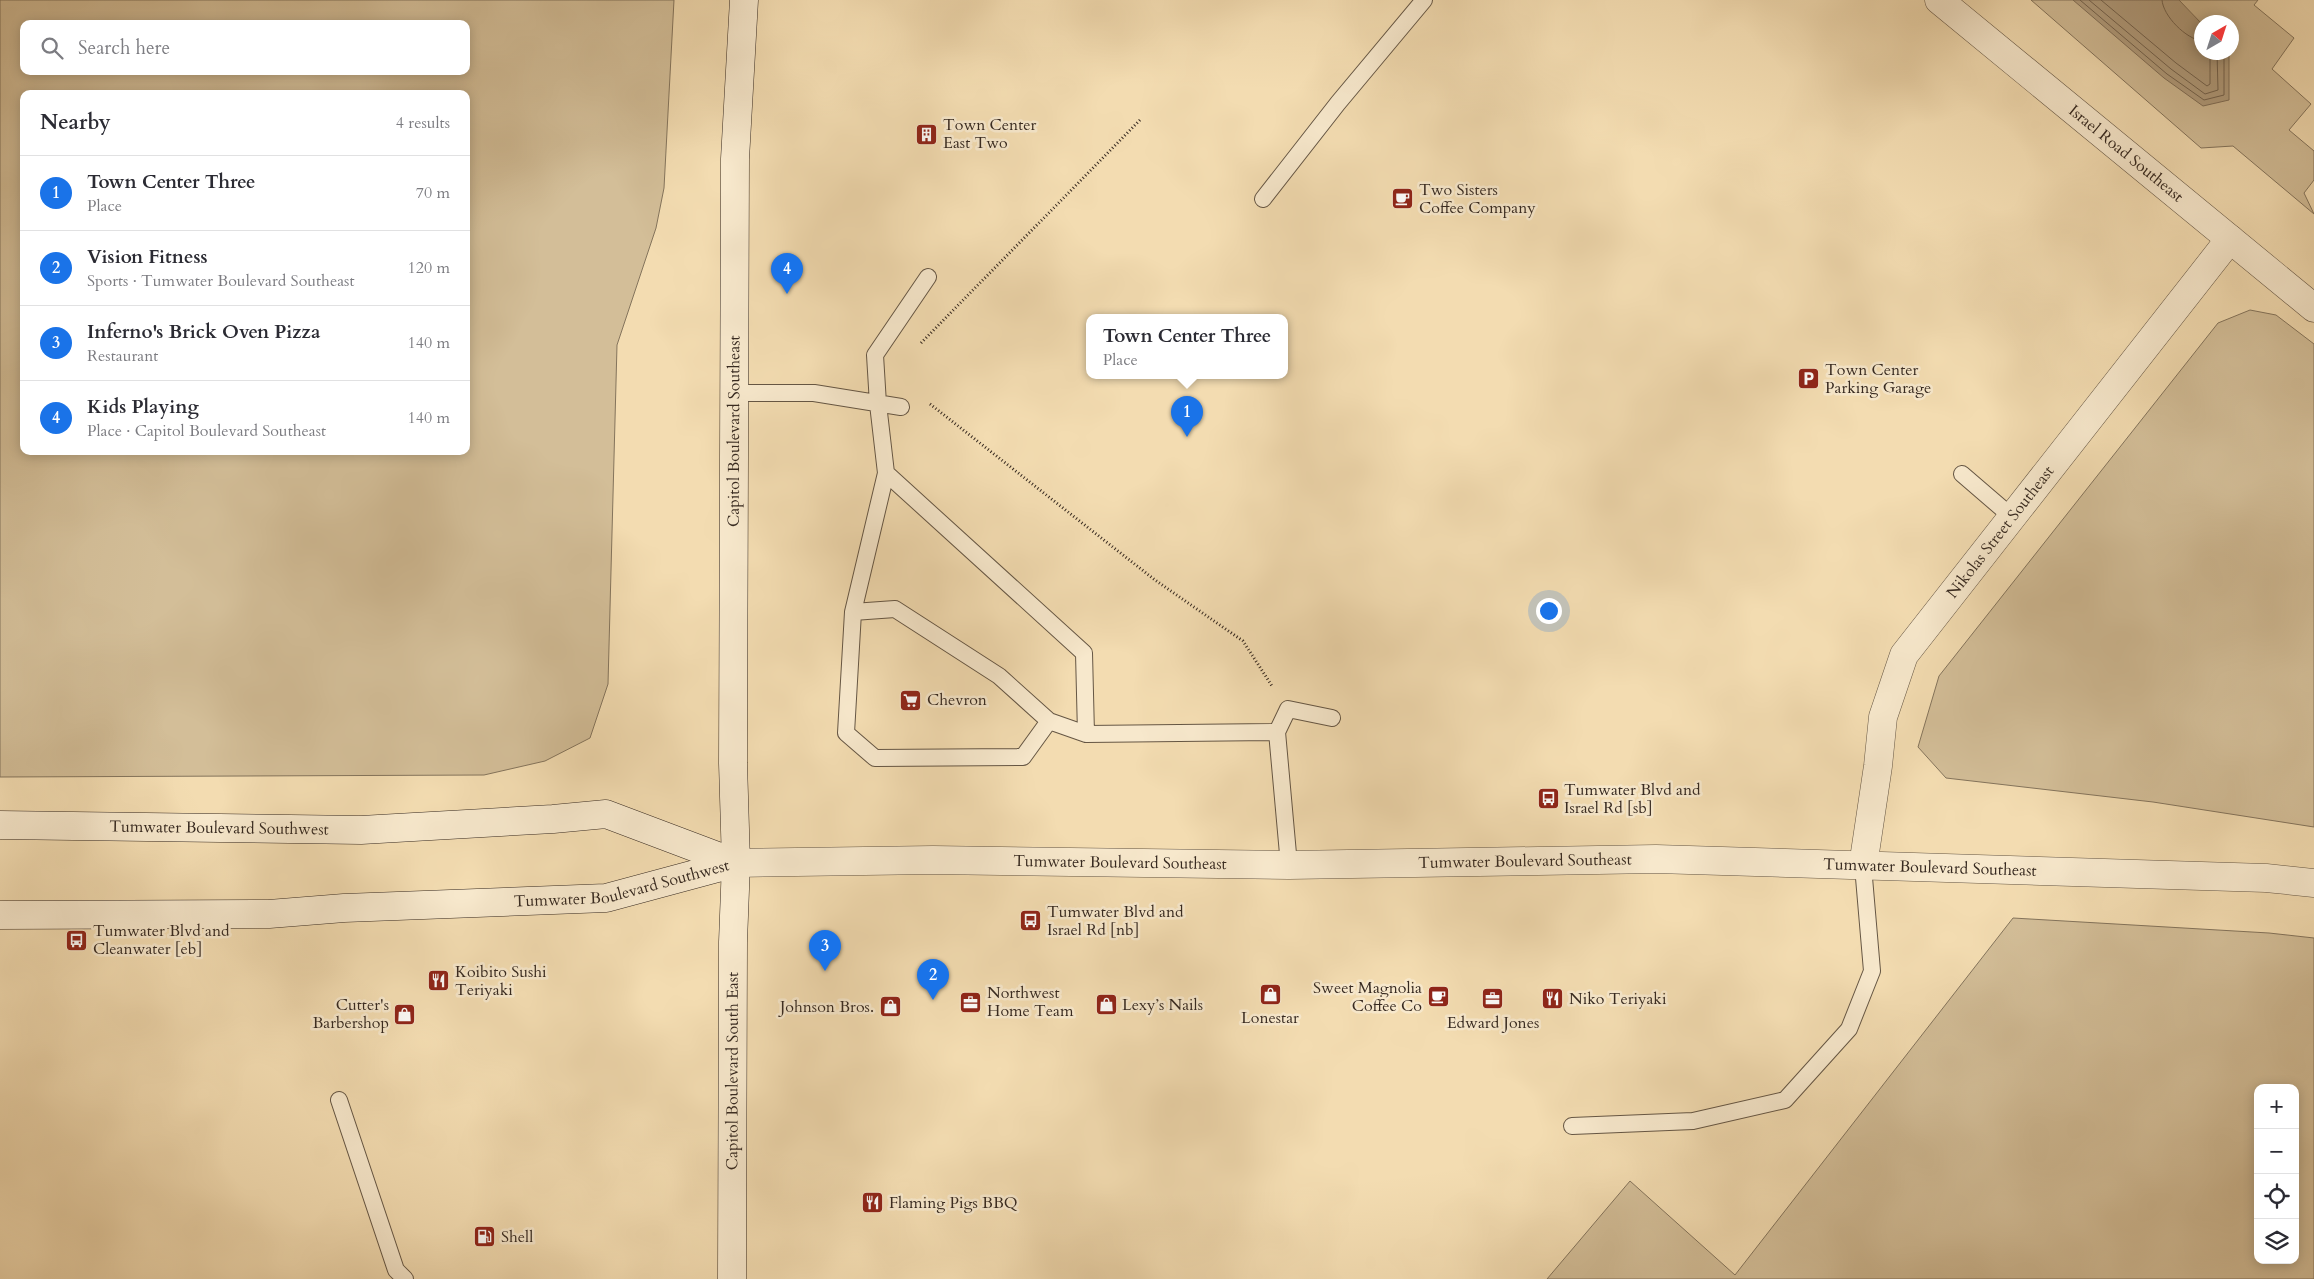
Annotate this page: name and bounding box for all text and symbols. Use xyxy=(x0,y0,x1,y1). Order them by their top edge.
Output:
north arrow xyxy=(2194,15,2239,60)
search box xyxy=(20,20,470,75)
icon: search xyxy=(38,34,66,62)
text: Search here xyxy=(78,35,170,61)
street label: Israel Road Southeast xyxy=(2064,100,2188,207)
text: Nearby xyxy=(40,108,111,137)
text: 4 results xyxy=(396,112,450,134)
place label: Town Center East Two xyxy=(943,114,1037,154)
building icon: Town Center East Two xyxy=(915,122,939,146)
text: Town Center Three xyxy=(87,169,255,195)
place label: Two Sisters Coffee Company xyxy=(1419,179,1536,219)
text: 1 xyxy=(52,182,60,204)
text: 70 m xyxy=(416,182,450,204)
cafe icon: Two Sisters Coffee Company xyxy=(1391,187,1415,211)
text: Place xyxy=(87,195,122,217)
text: Vision Fitness xyxy=(87,244,208,270)
pin: 4 xyxy=(771,253,803,294)
text: 2 xyxy=(52,257,60,279)
text: 120 m xyxy=(408,257,450,279)
text: Sports · Tumwater Boulevard Southeast xyxy=(87,270,354,292)
popup xyxy=(1086,314,1288,379)
text: Inferno's Brick Oven Pizza xyxy=(87,319,320,345)
text: Town Center Three xyxy=(1103,323,1271,349)
text: 3 xyxy=(52,332,60,354)
text: 140 m xyxy=(408,332,450,354)
street label: Capitol Boulevard Southeast xyxy=(723,335,745,527)
text: Restaurant xyxy=(87,345,158,367)
text: Place xyxy=(1103,349,1138,371)
place label: Town Center Parking Garage xyxy=(1825,359,1931,399)
parking icon: Town Center Parking Garage xyxy=(1797,367,1821,391)
text: Kids Playing xyxy=(87,394,199,420)
pin: 1 xyxy=(1171,396,1203,437)
text: 4 xyxy=(52,407,60,429)
text: 140 m xyxy=(408,407,450,429)
text: Place · Capitol Boulevard Southeast xyxy=(87,420,326,442)
street label: Nikolas Street Southeast xyxy=(1941,461,2059,603)
your location xyxy=(1536,598,1562,624)
supermarket icon: Chevron xyxy=(899,688,923,712)
place label: Chevron xyxy=(927,689,987,711)
place label: Tumwater Blvd and Israel Rd [sb] xyxy=(1564,779,1701,819)
bus stop icon: Tumwater Blvd and Israel Rd [sb] xyxy=(1536,787,1560,811)
street label: Tumwater Boulevard Southwest xyxy=(109,816,329,841)
street label: Tumwater Boulevard Southeast xyxy=(1418,848,1632,874)
street label: Tumwater Boulevard Southeast xyxy=(1013,850,1227,875)
street label: Tumwater Boulevard Southeast xyxy=(1823,853,2037,882)
street label: Tumwater Boulevard Southwest xyxy=(514,854,732,913)
place label: Tumwater Blvd and Israel Rd [nb] xyxy=(1047,901,1184,941)
bus stop icon: Tumwater Blvd and Israel Rd [nb] xyxy=(1019,909,1043,933)
place label: Tumwater Blvd and Cleanwater [eb] xyxy=(93,920,230,960)
bus stop icon: Tumwater Blvd and Cleanwater [eb] xyxy=(65,928,89,952)
pin: 3 xyxy=(809,930,841,971)
pin: 2 xyxy=(917,959,949,1000)
place label: Koibito Sushi Teriyaki xyxy=(455,961,547,1001)
restaurant icon: Koibito Sushi Teriyaki xyxy=(427,969,451,993)
street label: Capitol Boulevard South East xyxy=(721,972,744,1170)
place label: Sweet Magnolia Coffee Co xyxy=(1313,977,1422,1017)
place label: Northwest Home Team xyxy=(987,982,1074,1022)
shop icon: Lonestar xyxy=(1258,982,1282,1006)
cafe icon: Sweet Magnolia Coffee Co xyxy=(1426,985,1450,1009)
office icon: Edward Jones xyxy=(1481,987,1505,1011)
restaurant icon: Niko Teriyaki xyxy=(1541,987,1565,1011)
place label: Niko Teriyaki xyxy=(1569,988,1667,1010)
office icon: Northwest Home Team xyxy=(959,990,983,1014)
shop icon: Lexy’s Nails xyxy=(1094,993,1118,1017)
place label: Cutter's Barbershop xyxy=(312,994,389,1034)
place label: Lexy’s Nails xyxy=(1122,994,1203,1016)
shop icon: Johnson Bros. xyxy=(878,995,902,1019)
place label: Johnson Bros. xyxy=(778,996,874,1018)
shop icon: Cutter's Barbershop xyxy=(393,1002,417,1026)
place label: Lonestar xyxy=(1241,1007,1299,1029)
place label: Edward Jones xyxy=(1447,1012,1539,1034)
map controls xyxy=(2254,1084,2299,1264)
button: + xyxy=(2254,1084,2299,1129)
button: − xyxy=(2254,1129,2299,1174)
button: locate xyxy=(2254,1174,2299,1219)
restaurant icon: Flaming Pigs BBQ xyxy=(861,1191,885,1215)
place label: Flaming Pigs BBQ xyxy=(889,1192,1018,1214)
button: layers xyxy=(2254,1219,2299,1264)
fuel station icon: Shell xyxy=(473,1225,497,1249)
place label: Shell xyxy=(501,1226,533,1248)

